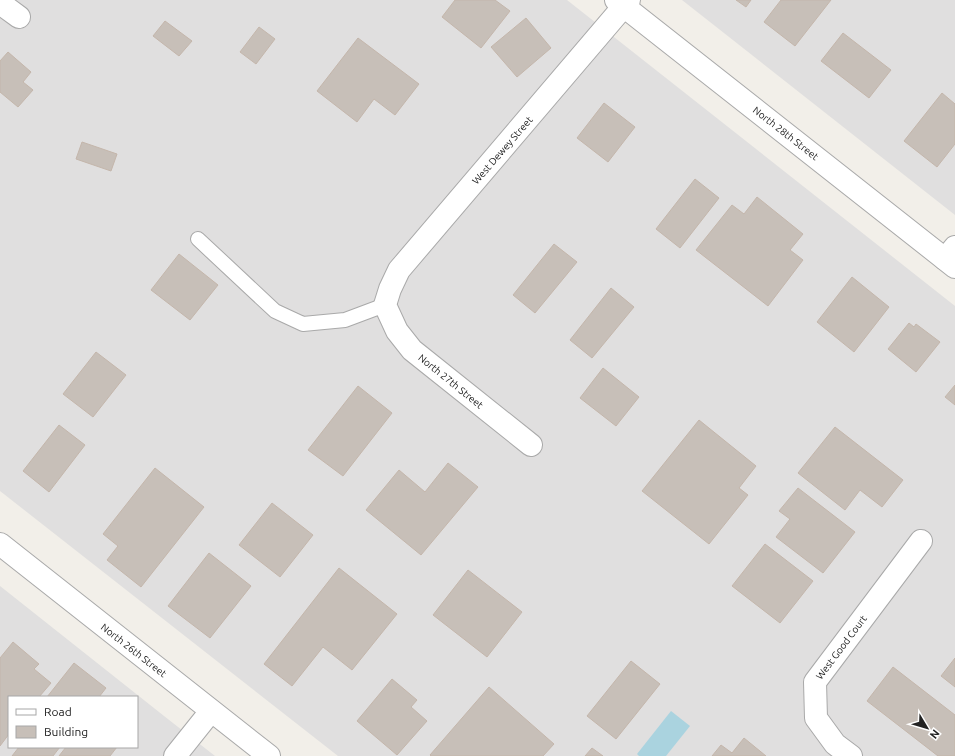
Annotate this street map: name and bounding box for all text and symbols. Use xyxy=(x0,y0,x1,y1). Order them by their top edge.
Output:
street label: North 28th Street xyxy=(751,104,821,162)
street label: West Dewey Street xyxy=(470,114,535,186)
street label: North 27th Street xyxy=(416,352,485,411)
street label: West Good Court xyxy=(814,613,869,681)
street label: North 26th Street xyxy=(99,621,169,679)
legend xyxy=(8,696,138,748)
text: Road xyxy=(44,705,72,718)
north arrow xyxy=(907,708,947,748)
text: Building xyxy=(44,725,88,738)
text: N xyxy=(928,727,942,741)

